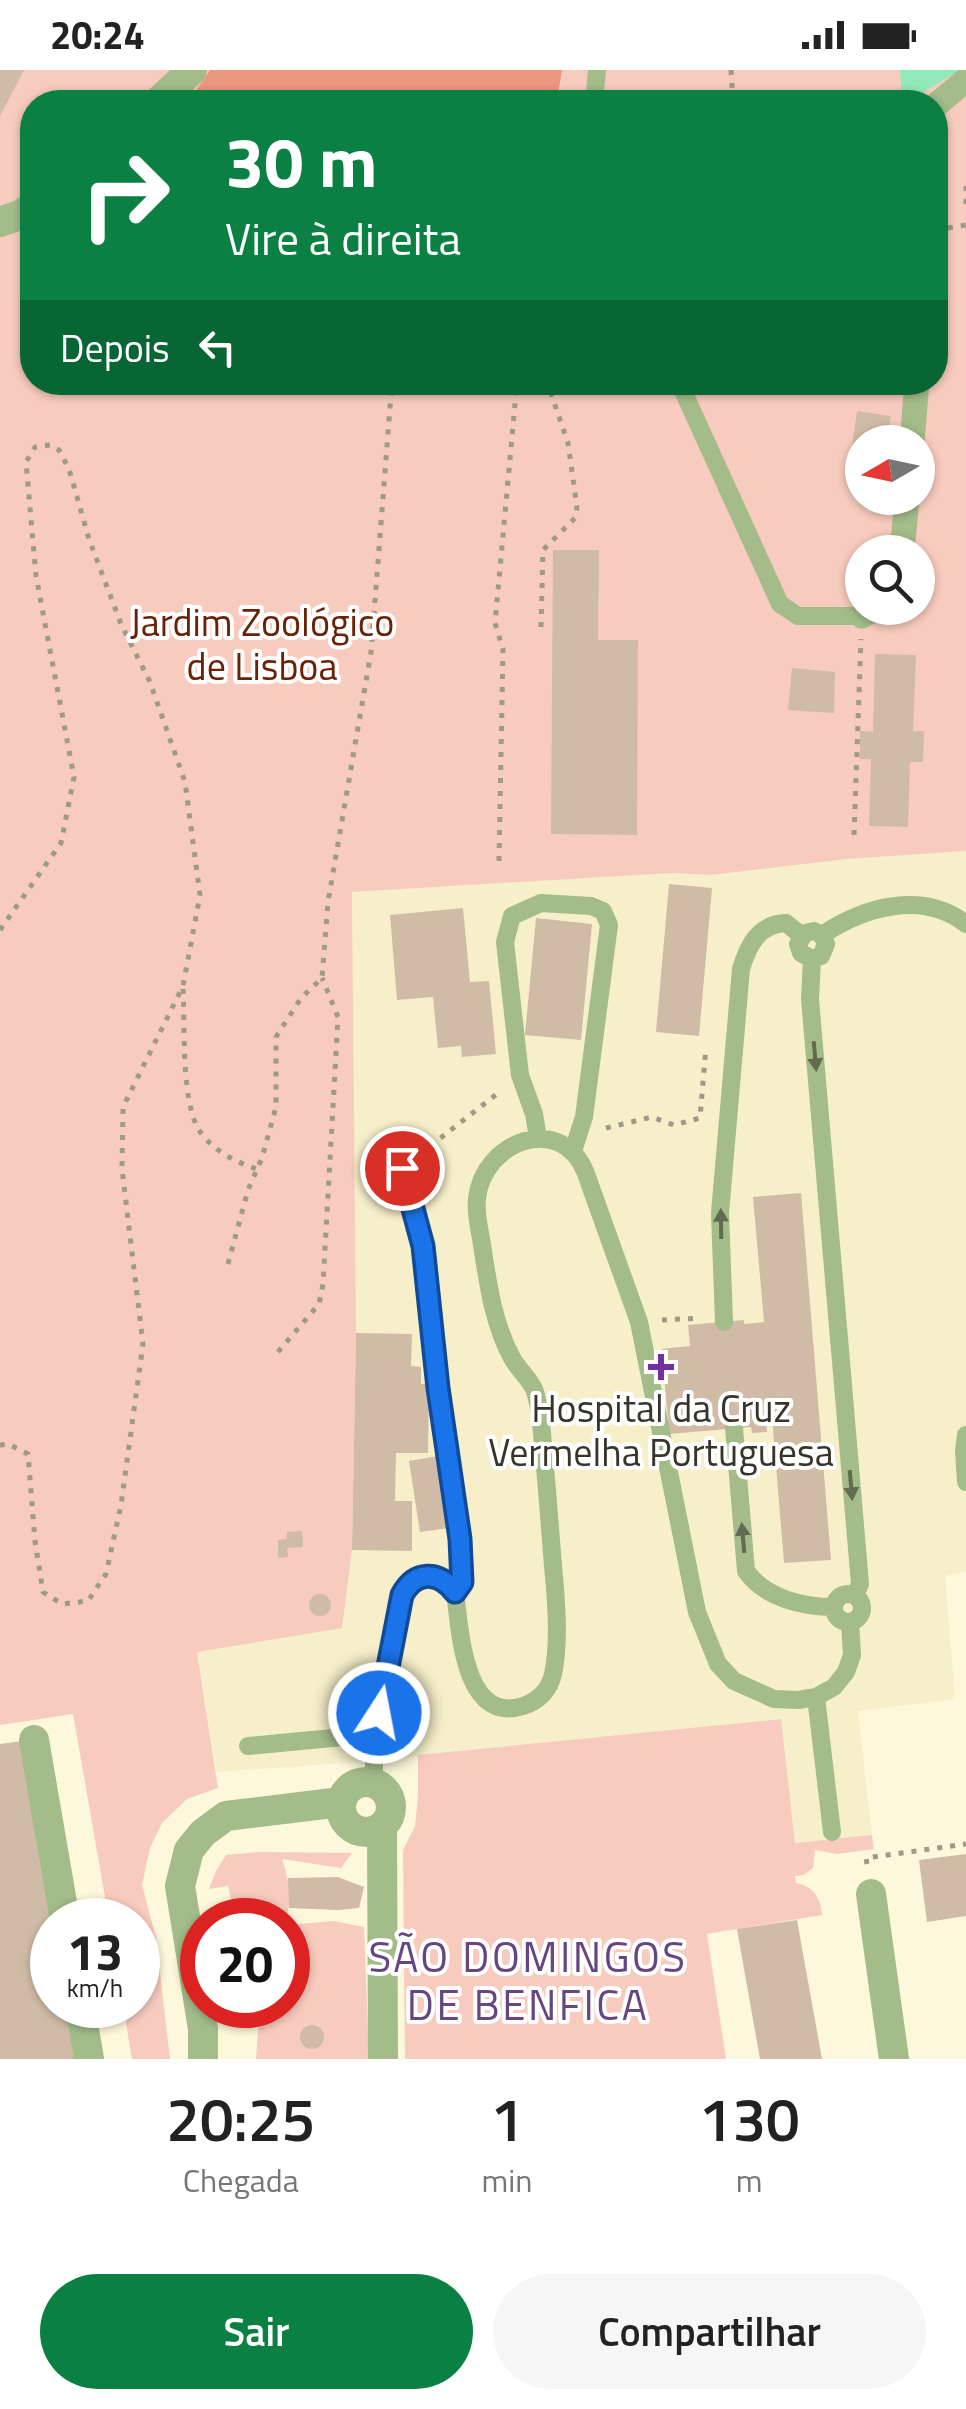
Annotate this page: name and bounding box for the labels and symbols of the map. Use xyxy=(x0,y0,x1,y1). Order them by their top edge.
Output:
north arrow xyxy=(845,425,935,515)
park label: Jardim Zoológico de Lisboa xyxy=(130,593,394,695)
one-way arrow xyxy=(807,1041,823,1073)
pin xyxy=(360,1126,445,1211)
one-way arrow xyxy=(712,1208,728,1240)
marker: Hospital da Cruz Vermelha Portuguesa xyxy=(648,1354,674,1380)
place label: Hospital da Cruz Vermelha Portuguesa xyxy=(488,1379,834,1481)
one-way arrow xyxy=(844,1469,860,1501)
one-way arrow xyxy=(735,1521,751,1553)
position arrow xyxy=(327,1661,431,1765)
speed limit sign: 20 xyxy=(180,1898,310,2028)
district label: SÃO DOMINGOS DE BENFICA xyxy=(368,1924,688,2036)

